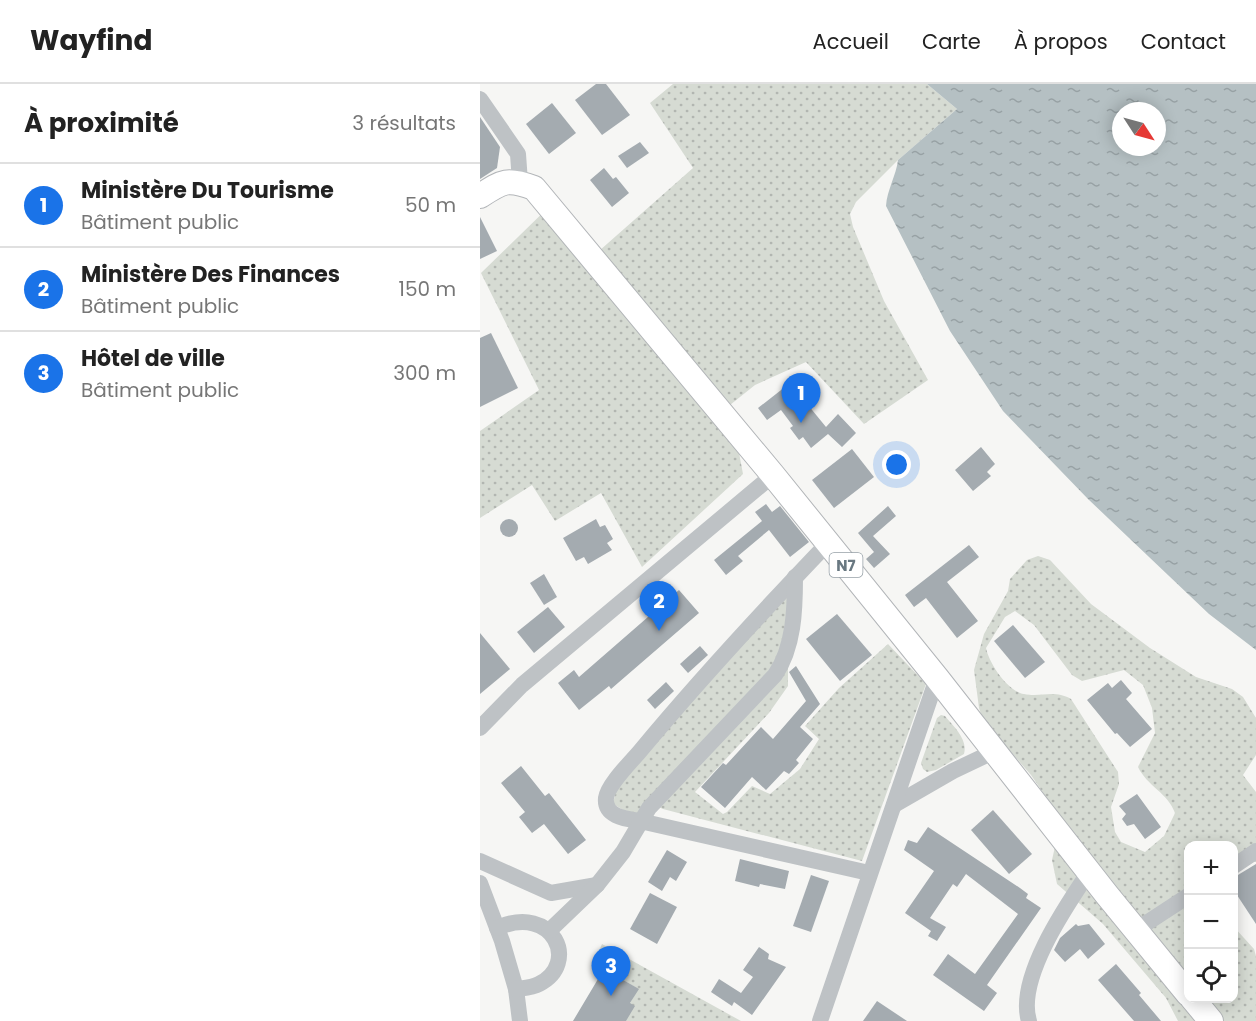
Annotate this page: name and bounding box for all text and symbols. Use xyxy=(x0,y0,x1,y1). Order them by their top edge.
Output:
text: Wayfind xyxy=(30,21,152,60)
text: Accueil xyxy=(812,27,889,56)
text: Carte xyxy=(922,27,981,56)
text: À propos xyxy=(1014,27,1108,56)
text: Contact xyxy=(1141,27,1226,56)
north arrow xyxy=(1112,102,1166,156)
text: À proximité xyxy=(24,105,179,141)
text: 3 résultats xyxy=(352,109,456,137)
text: Ministère Du Tourisme xyxy=(81,175,334,206)
text: 1 xyxy=(40,191,47,219)
text: 50 m xyxy=(405,191,456,219)
text: Bâtiment public xyxy=(81,208,239,236)
text: Ministère Des Finances xyxy=(81,259,340,290)
text: 2 xyxy=(38,275,49,303)
text: 150 m xyxy=(399,275,456,303)
text: Bâtiment public xyxy=(81,292,239,320)
text: Hôtel de ville xyxy=(81,343,225,374)
text: 3 xyxy=(37,359,50,387)
text: 300 m xyxy=(393,359,456,387)
pin: 1 xyxy=(782,374,820,423)
text: Bâtiment public xyxy=(81,376,239,404)
your location xyxy=(882,450,911,479)
road number: N7 xyxy=(830,553,862,577)
pin: 2 xyxy=(640,582,678,631)
map controls xyxy=(1184,841,1238,1003)
button: + xyxy=(1184,841,1238,895)
button: − xyxy=(1184,895,1238,949)
pin: 3 xyxy=(592,946,630,996)
button: locate xyxy=(1184,949,1238,1003)

